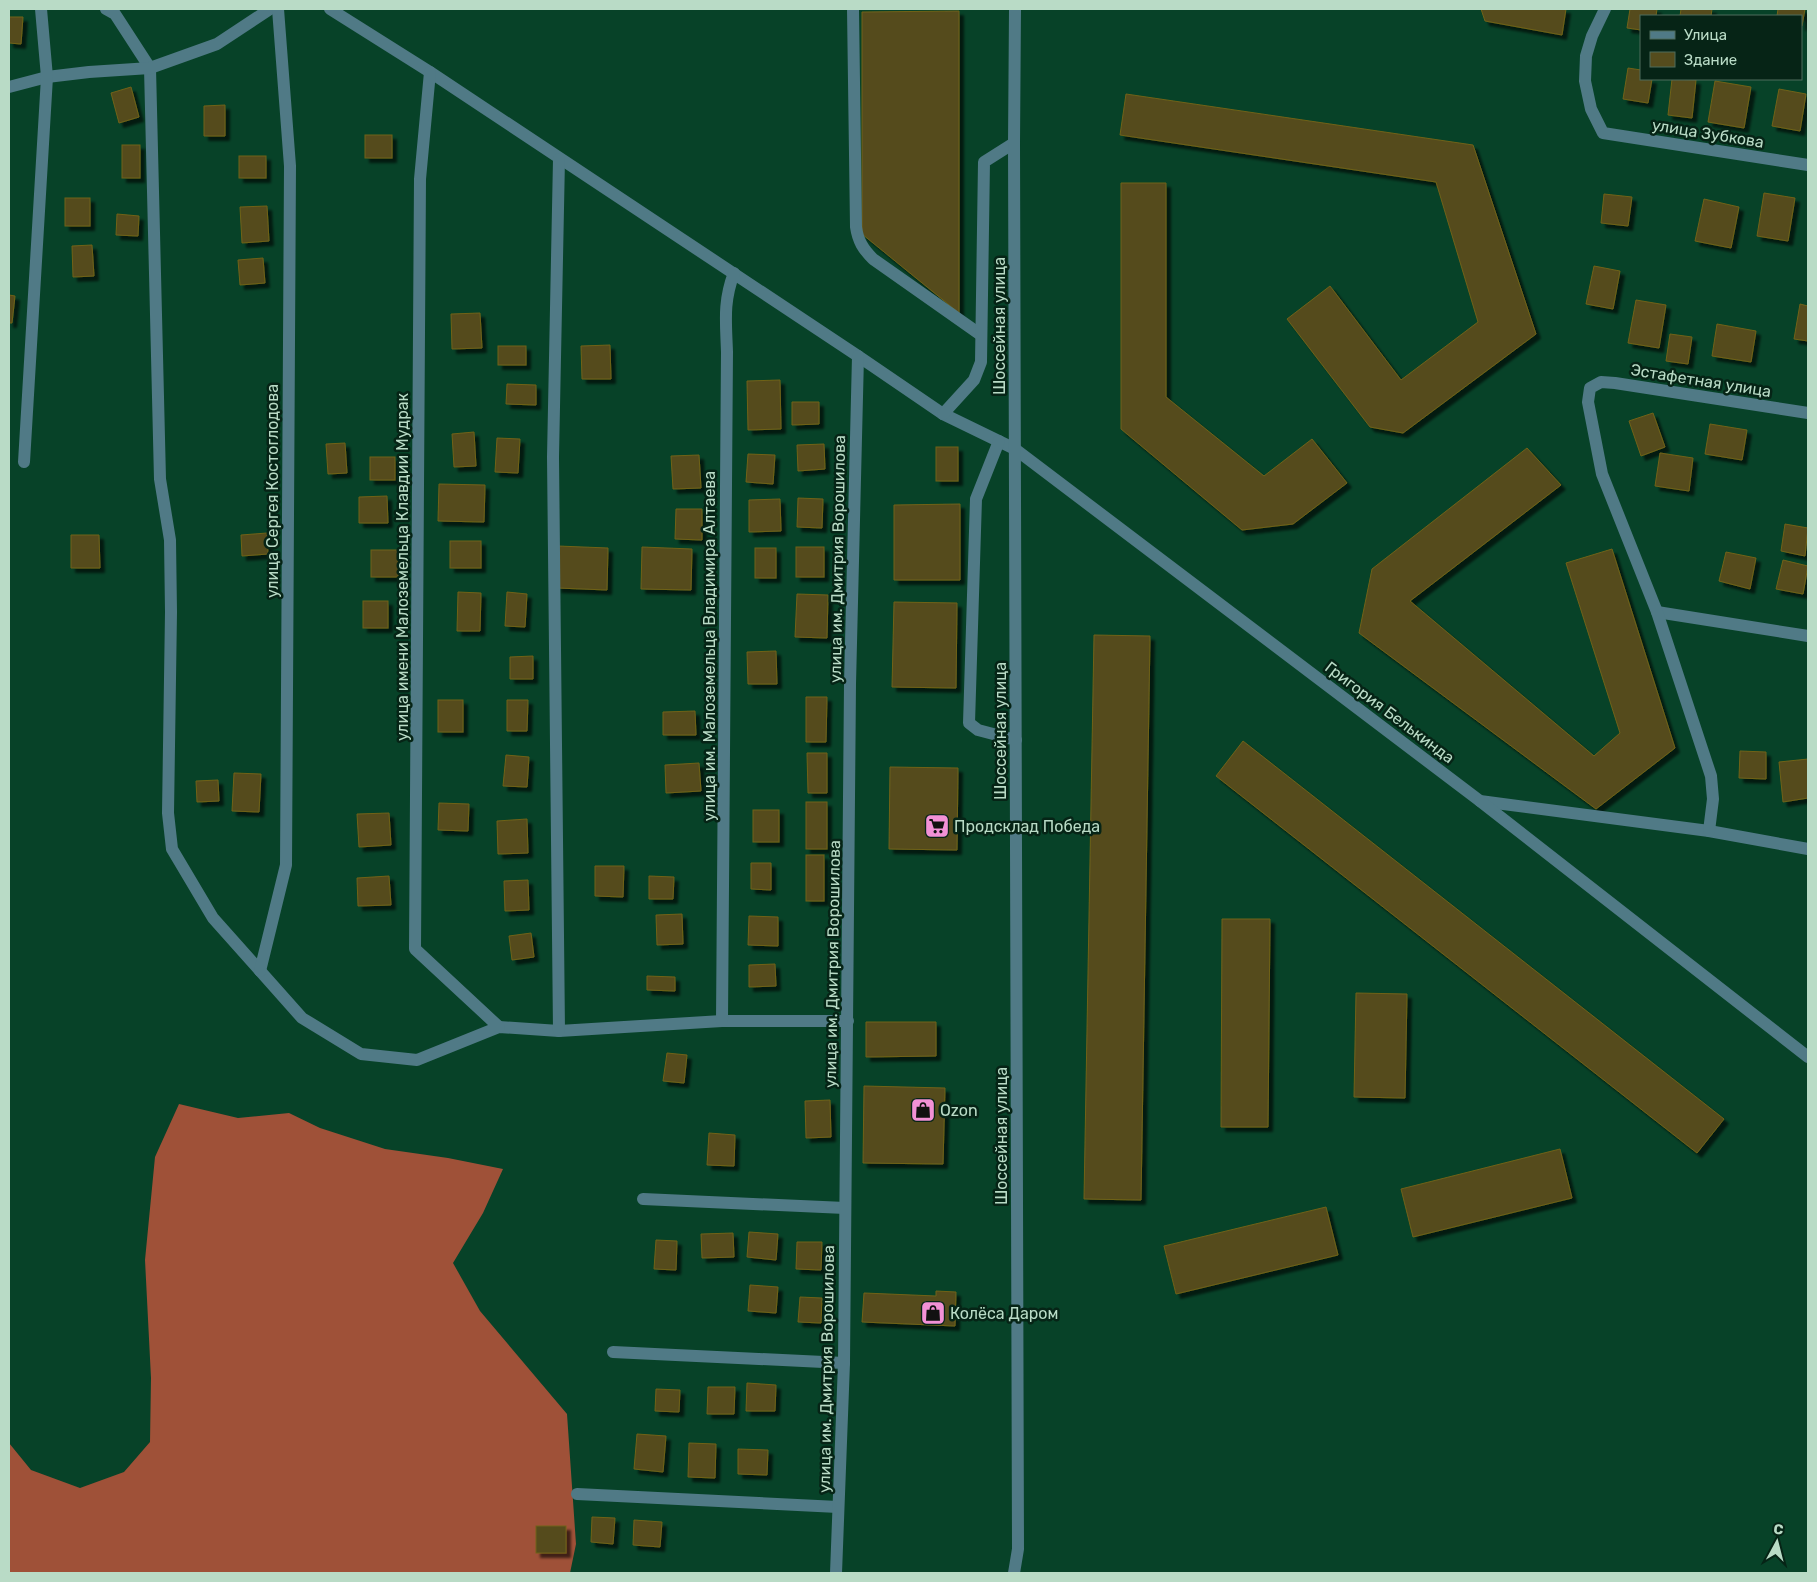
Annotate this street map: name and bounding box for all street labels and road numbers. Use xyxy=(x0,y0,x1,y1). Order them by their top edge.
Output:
street label: улица Зубкова xyxy=(1651,115,1765,152)
street label: Шоссейная улица xyxy=(990,257,1009,395)
street label: Эстафетная улица xyxy=(1629,360,1773,401)
street label: улица Сергея Костоглодова xyxy=(263,384,282,598)
street label: улица имени Малоземельца Клавдии Мудрак xyxy=(393,392,412,741)
street label: улица им. Дмитрия Ворошилова xyxy=(826,435,849,683)
street label: улица им. Малоземельца Владимира Алтаева xyxy=(700,471,719,821)
street label: Григория Белькинда xyxy=(1321,658,1458,767)
street label: Шоссейная улица xyxy=(991,662,1010,800)
street label: улица им. Дмитрия Ворошилова xyxy=(821,840,844,1088)
street label: Шоссейная улица xyxy=(992,1067,1011,1205)
street label: улица им. Дмитрия Ворошилова xyxy=(815,1245,838,1493)

